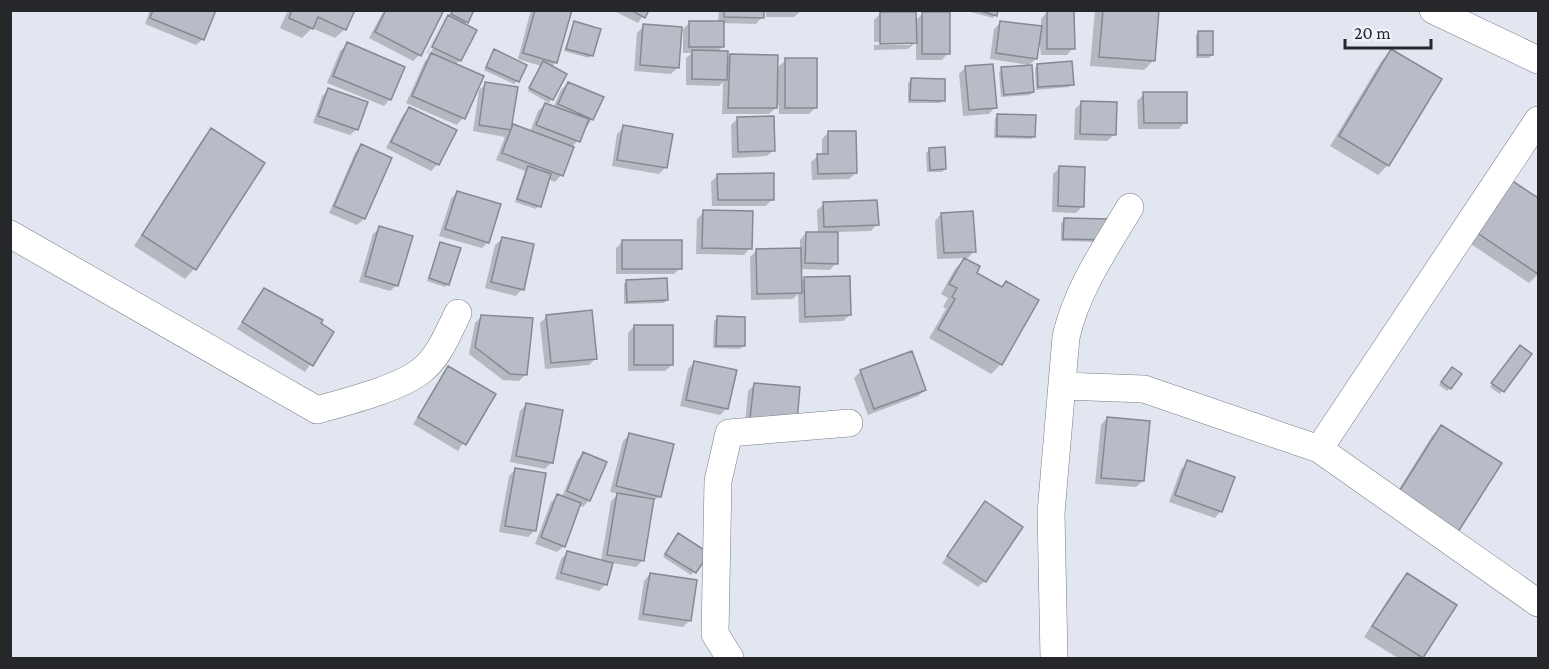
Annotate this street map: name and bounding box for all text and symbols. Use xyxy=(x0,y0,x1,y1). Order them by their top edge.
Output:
scale bar xyxy=(1345,12,1430,50)
text: 20 m xyxy=(1354,23,1391,43)

